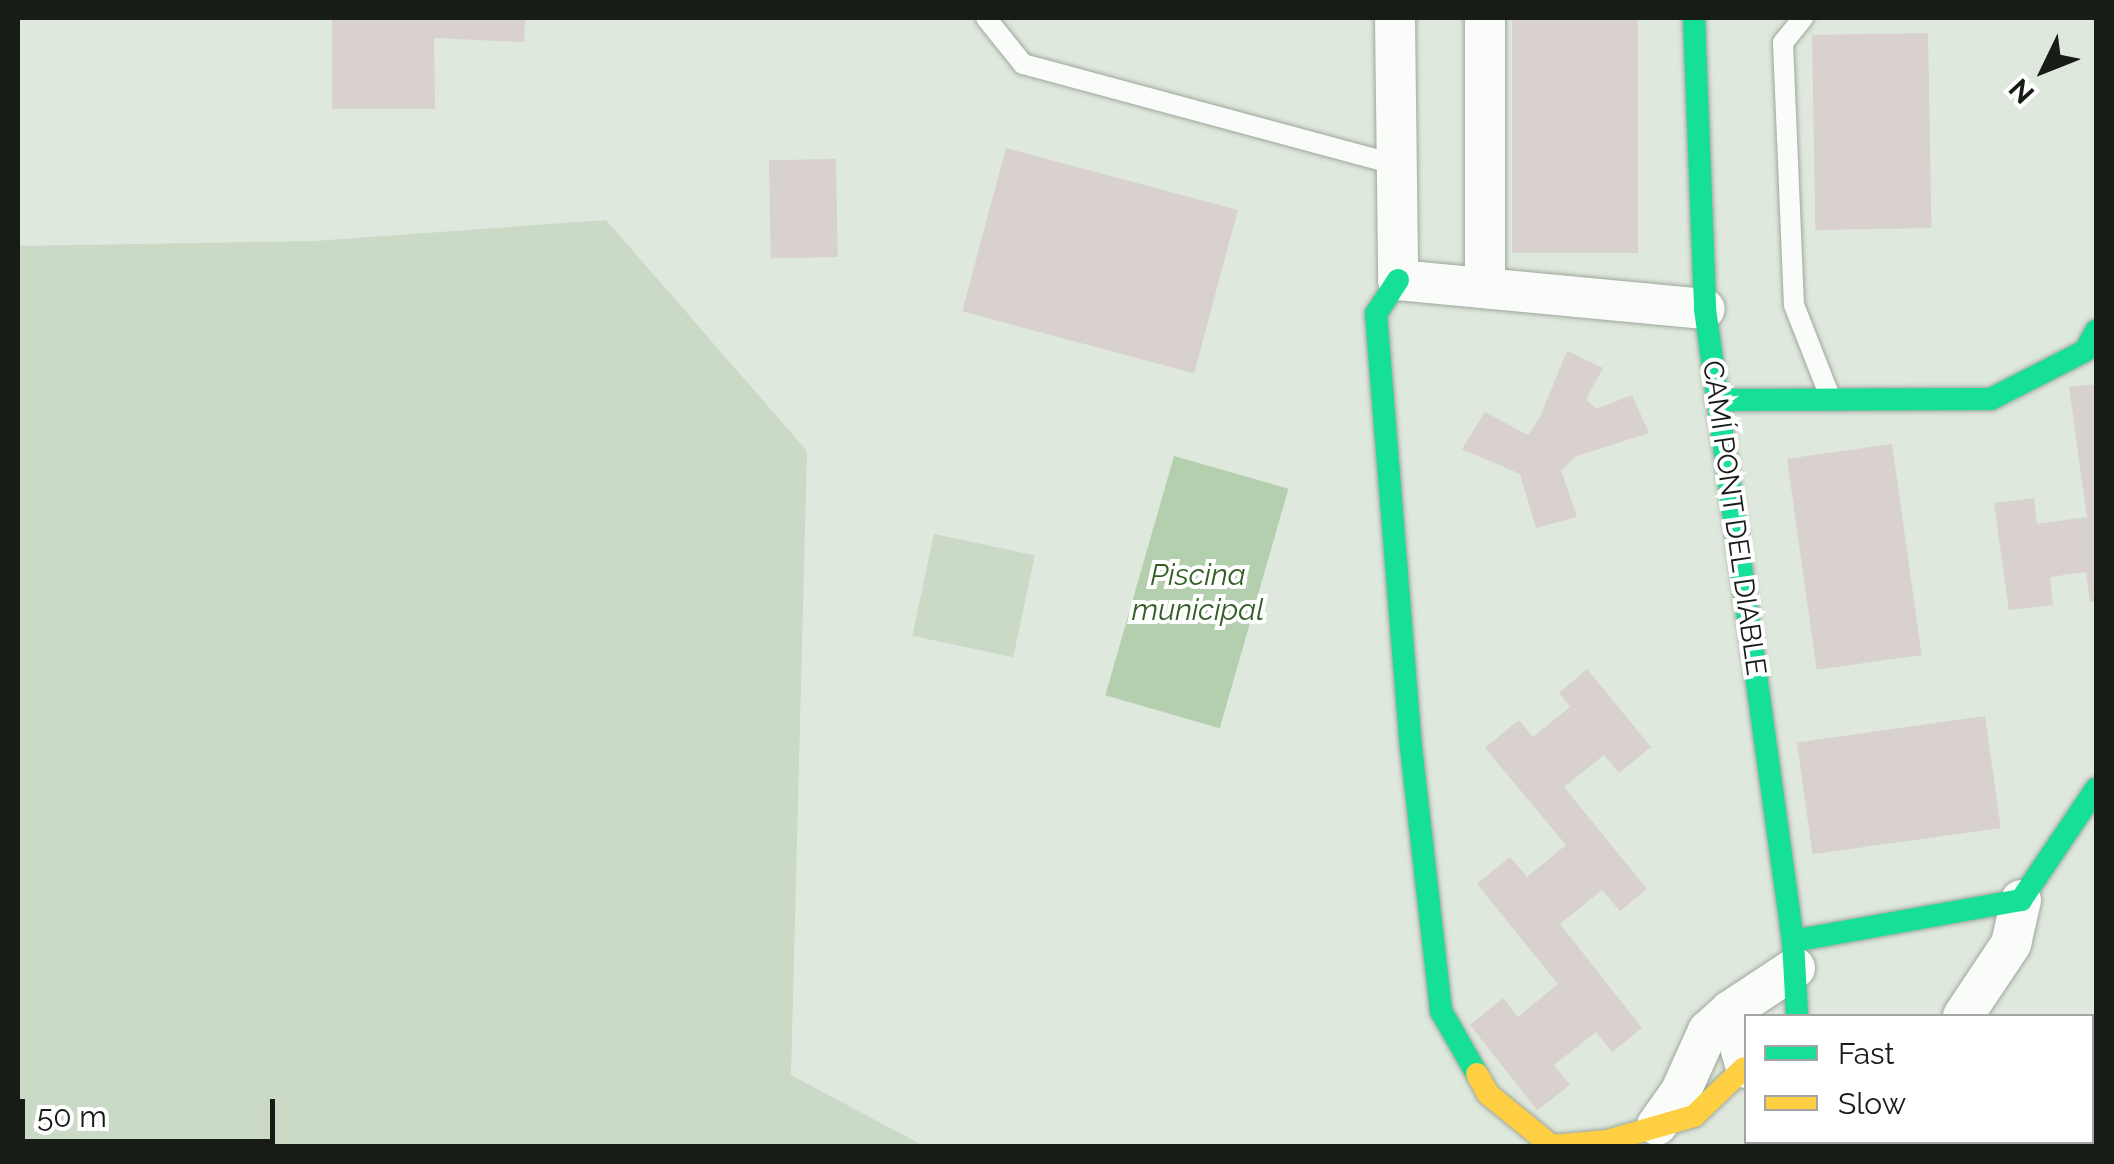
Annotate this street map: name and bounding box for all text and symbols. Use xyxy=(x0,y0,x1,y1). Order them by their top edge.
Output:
north arrow xyxy=(1994,20,2094,120)
text: N xyxy=(2002,72,2041,110)
street label: CAMÍ PONT DEL DIABLE xyxy=(1695,358,1773,678)
water label: Piscina municipal xyxy=(1132,557,1264,628)
legend xyxy=(1744,1014,2094,1144)
text: Fast xyxy=(1838,1036,1895,1071)
scale bar xyxy=(25,1079,280,1141)
text: Slow xyxy=(1838,1086,1906,1121)
text: 50 m xyxy=(37,1099,107,1134)

